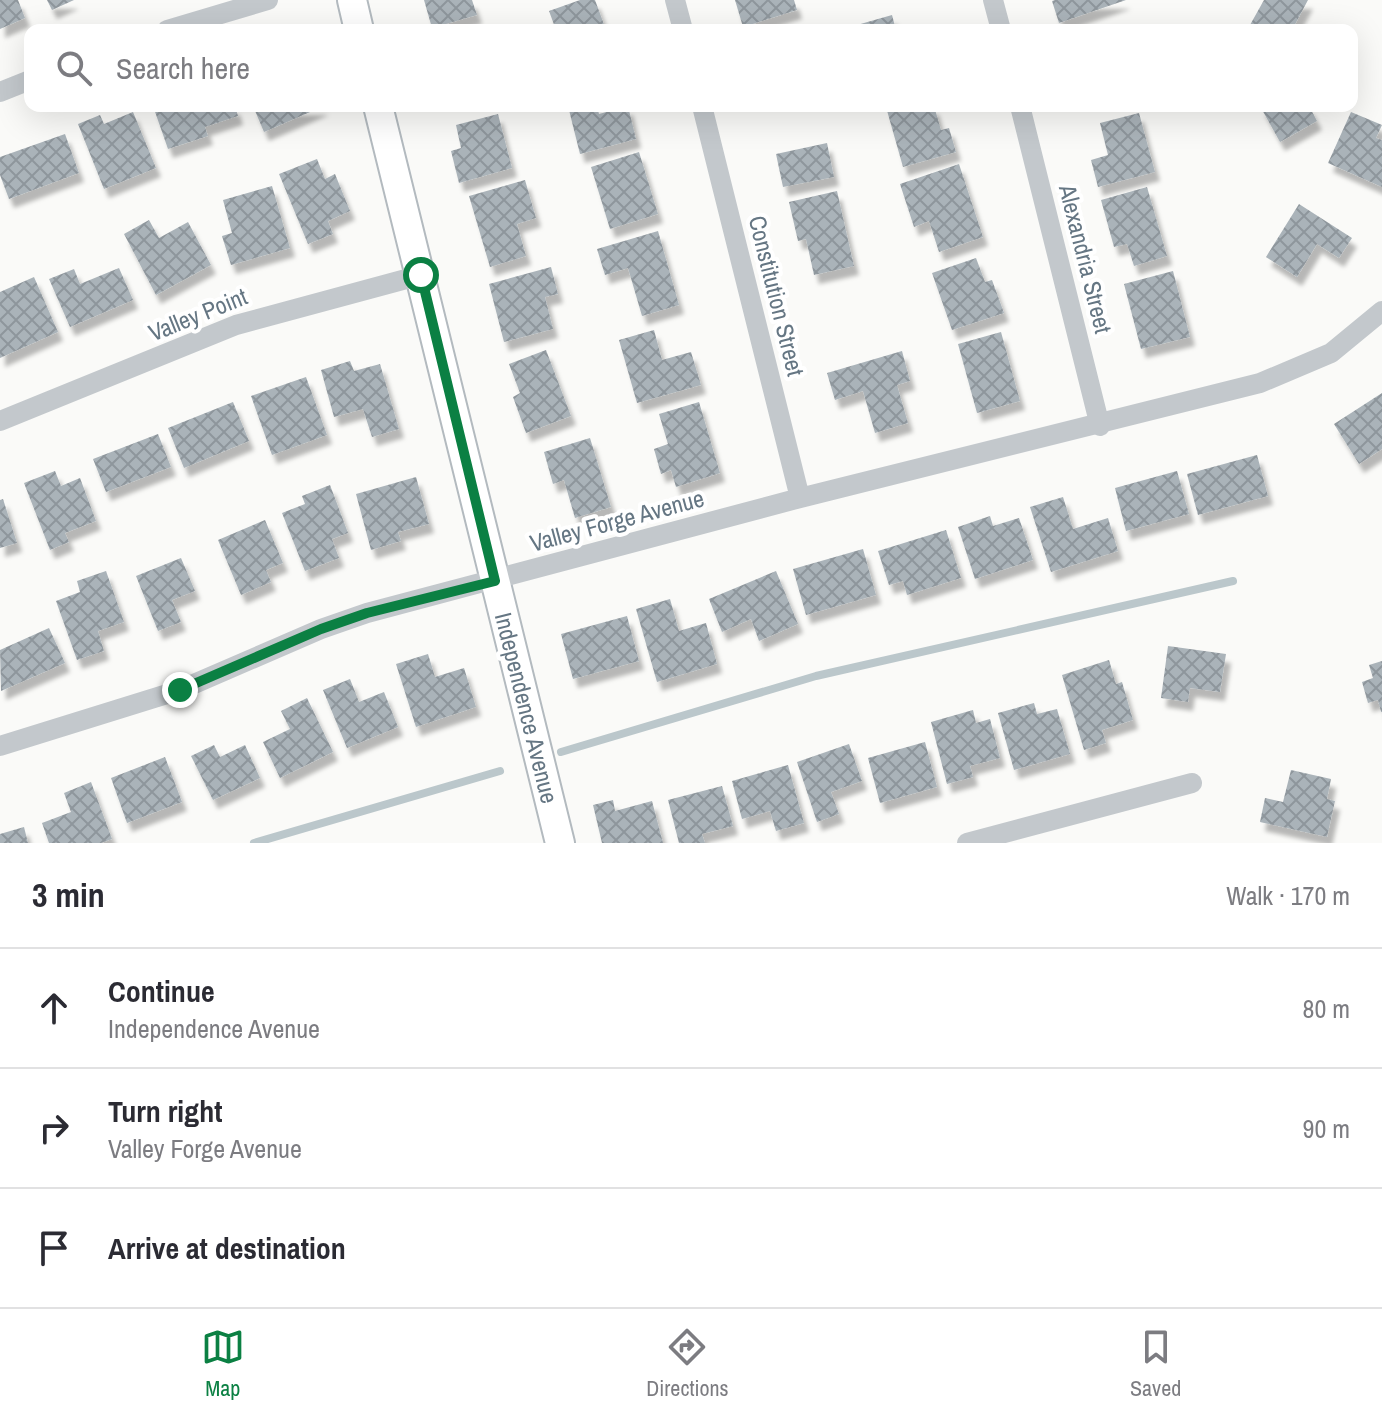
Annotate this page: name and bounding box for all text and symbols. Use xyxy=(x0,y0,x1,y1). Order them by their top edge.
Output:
search box xyxy=(24,24,1358,112)
icon: search xyxy=(52,46,96,90)
text: Search here xyxy=(116,48,250,88)
street label: Alexandria Street xyxy=(1052,180,1120,337)
street label: Constitution Street xyxy=(742,212,812,380)
route start xyxy=(403,257,439,293)
street label: Valley Point xyxy=(144,280,252,348)
street label: Valley Forge Avenue xyxy=(526,481,707,559)
street label: Independence Avenue xyxy=(488,609,566,807)
route end xyxy=(162,672,198,708)
text: 3 min xyxy=(32,872,105,918)
text: Walk · 170 m xyxy=(1226,878,1350,913)
text: Continue xyxy=(108,971,215,1011)
icon: ahead xyxy=(32,986,76,1030)
text: 80 m xyxy=(1303,991,1350,1026)
text: Independence Avenue xyxy=(108,1011,320,1046)
text: Turn right xyxy=(108,1091,222,1131)
icon: right xyxy=(32,1106,76,1150)
text: 90 m xyxy=(1303,1111,1350,1146)
text: Valley Forge Avenue xyxy=(108,1131,302,1166)
icon: arrive xyxy=(32,1226,76,1270)
text: Arrive at destination xyxy=(108,1228,346,1268)
tab: Map xyxy=(201,1325,245,1403)
tab: Directions xyxy=(646,1325,729,1403)
tab: Saved xyxy=(1130,1325,1181,1403)

